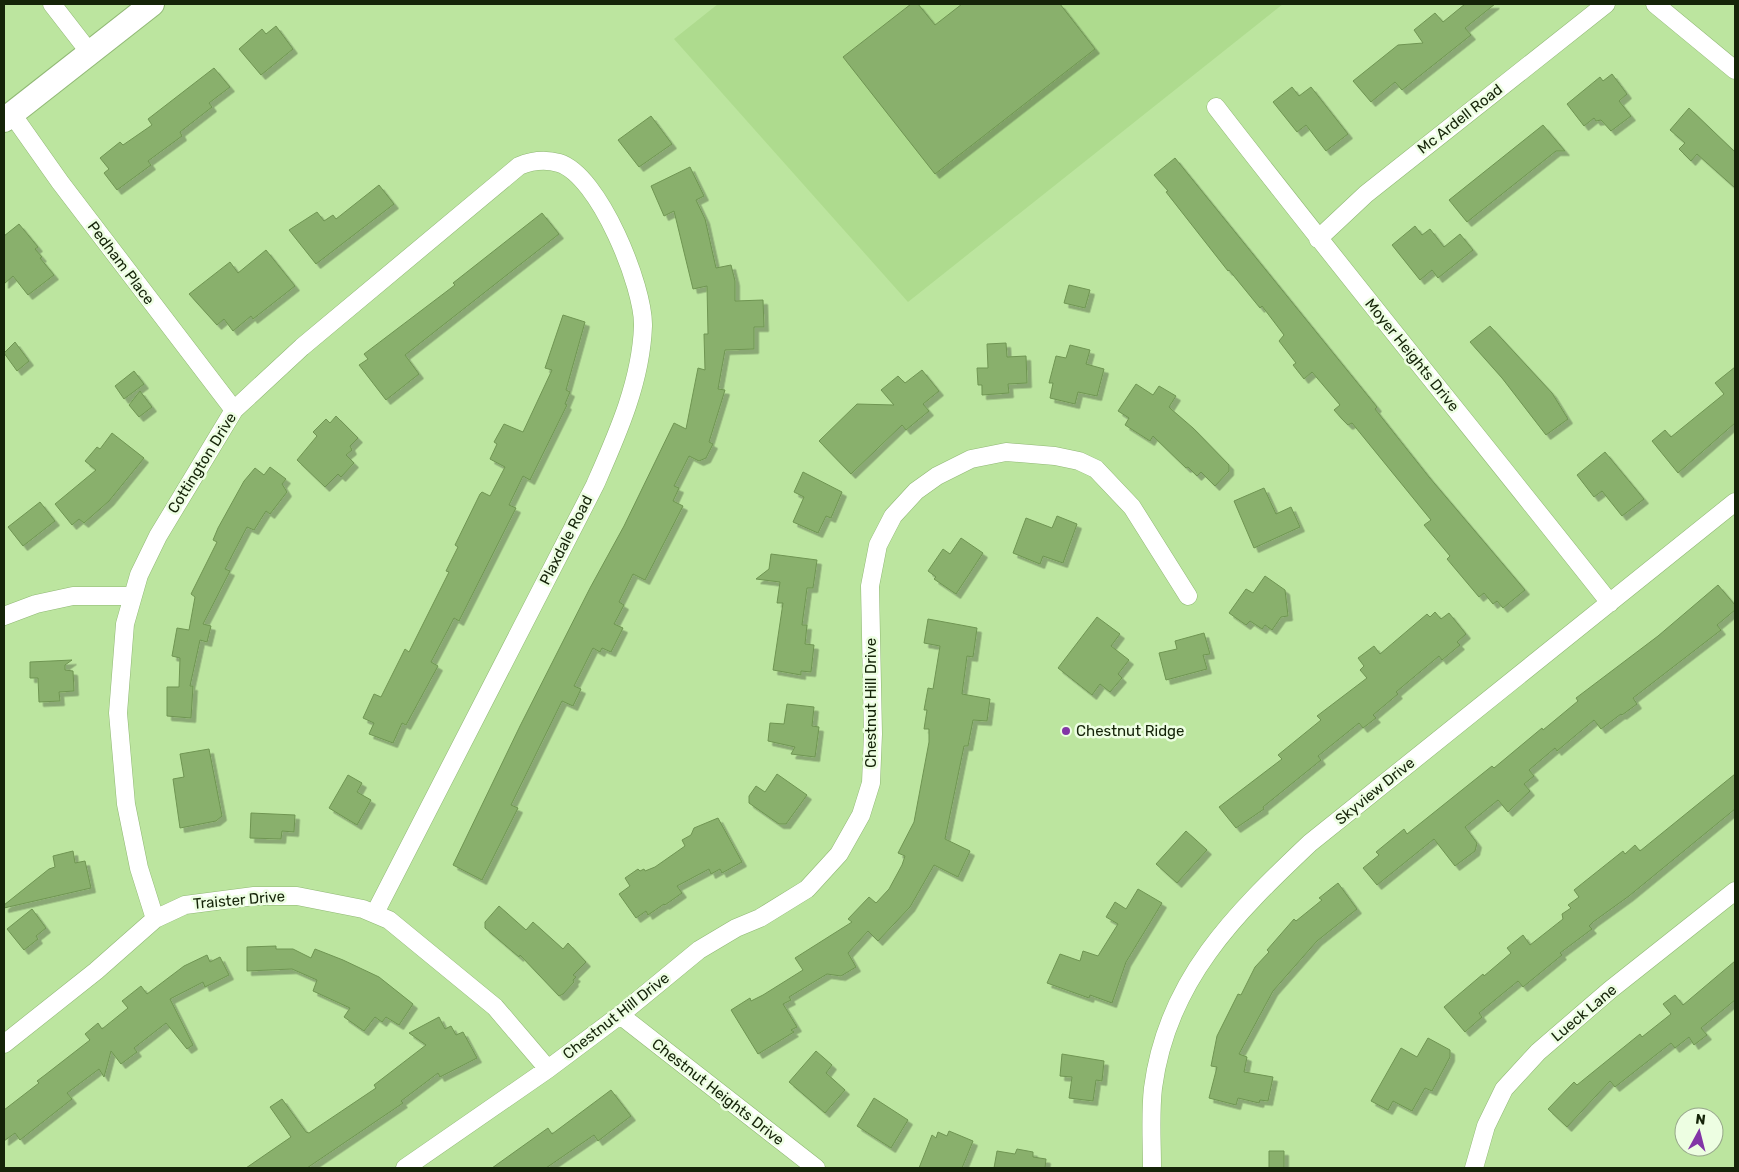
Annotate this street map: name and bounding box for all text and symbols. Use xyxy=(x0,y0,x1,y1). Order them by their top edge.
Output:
street label: Mc Ardell Road xyxy=(1414,80,1506,158)
street label: Pedham Place xyxy=(84,218,158,308)
street label: Moyer Heights Drive xyxy=(1361,295,1463,415)
street label: Cottington Drive xyxy=(164,409,240,517)
street label: Plaxdale Road xyxy=(536,492,596,588)
street label: Chestnut Hill Drive xyxy=(862,638,880,768)
place label: Chestnut Ridge xyxy=(1076,722,1184,740)
marker: Chestnut Ridge xyxy=(1060,725,1072,737)
street label: Skyview Drive xyxy=(1332,753,1418,829)
street label: Traister Drive xyxy=(192,887,286,913)
street label: Chestnut Hill Drive xyxy=(559,969,673,1063)
street label: Lueck Lane xyxy=(1548,981,1620,1045)
street label: Chestnut Heights Drive xyxy=(648,1035,788,1149)
north arrow xyxy=(1674,1107,1724,1157)
text: N xyxy=(1694,1111,1707,1129)

